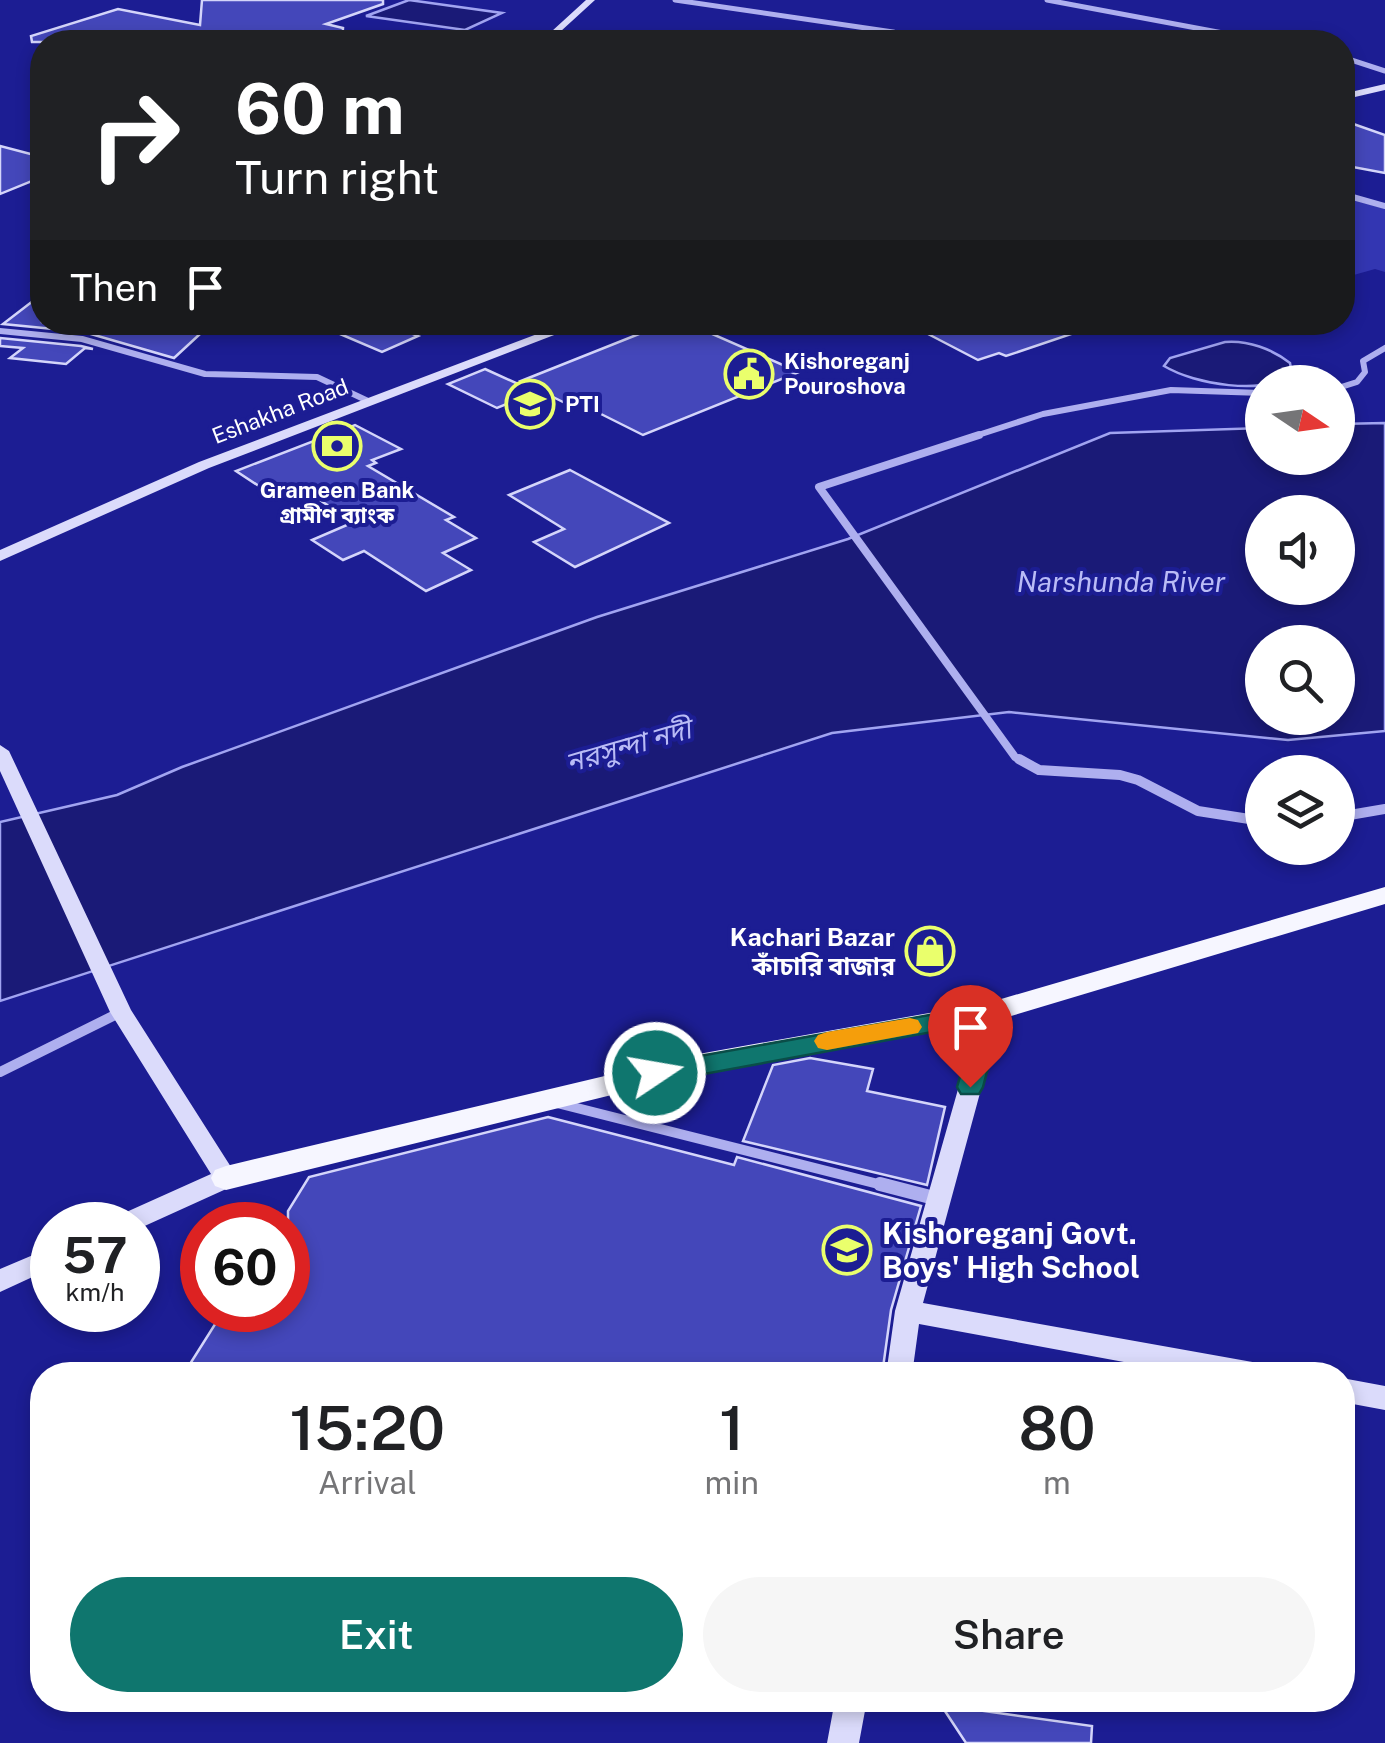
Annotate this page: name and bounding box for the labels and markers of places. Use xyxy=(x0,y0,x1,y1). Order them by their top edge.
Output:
public building icon: Kishoreganj Pouroshova xyxy=(723,348,775,400)
place label: Kishoreganj Pouroshova xyxy=(784,348,910,399)
school or university icon: PTI xyxy=(504,378,556,430)
place label: PTI xyxy=(565,391,600,417)
bank icon: Grameen Bank গ্রামীণ ব্যাংক xyxy=(311,420,363,472)
place label: Grameen Bank গ্রামীণ ব্যাংক xyxy=(260,477,414,528)
place label: Kachari Bazar কাঁচারি বাজার xyxy=(730,922,896,981)
shop icon: Kachari Bazar কাঁচারি বাজার xyxy=(904,925,956,977)
pin xyxy=(928,985,1013,1088)
place label: Kishoreganj Govt. Boys' High School xyxy=(882,1215,1140,1285)
school or university icon: Kishoreganj Govt. Boys' High School xyxy=(821,1224,873,1276)

